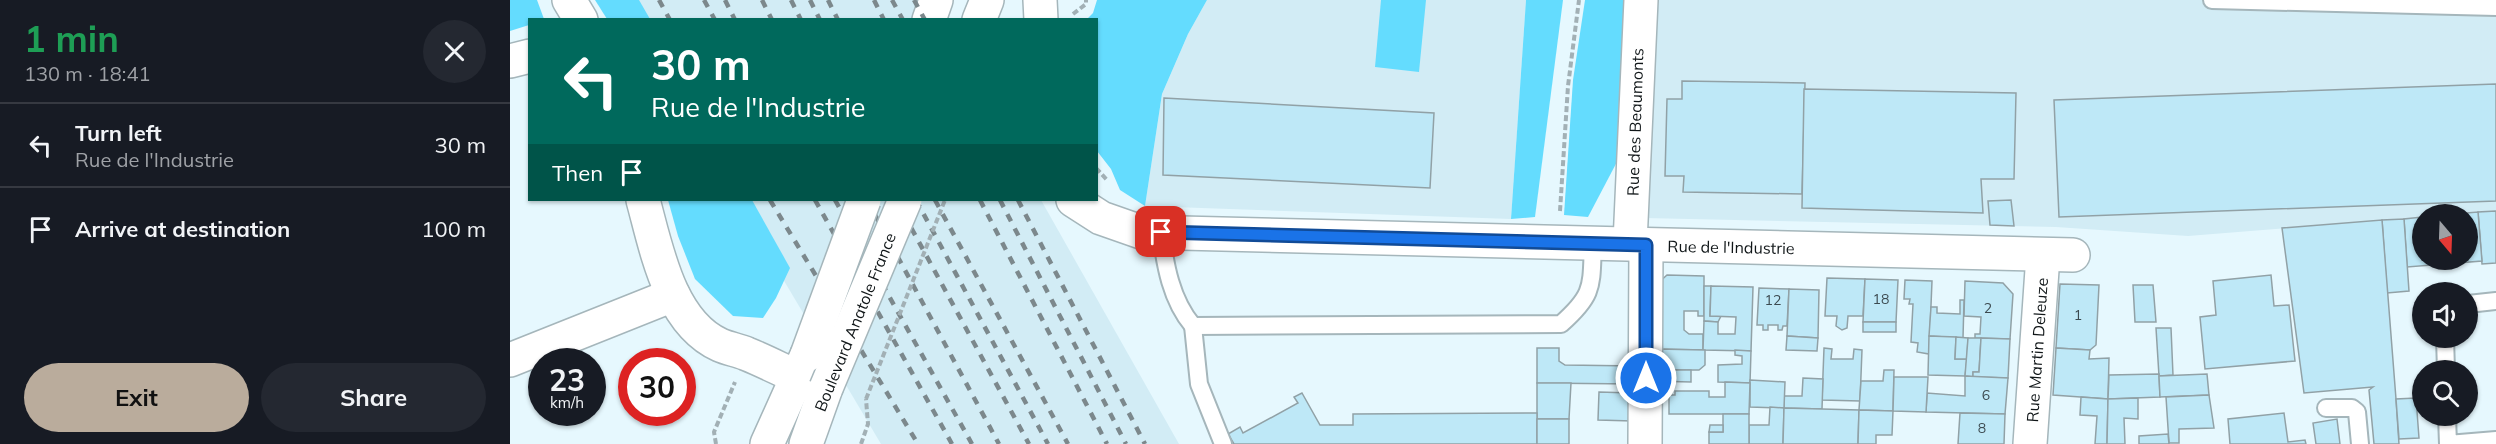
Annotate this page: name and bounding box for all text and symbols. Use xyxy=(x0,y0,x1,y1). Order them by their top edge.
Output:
text: 1 min xyxy=(24,16,119,61)
button: close xyxy=(423,20,486,83)
text: 30 m xyxy=(651,38,751,91)
icon: left xyxy=(552,42,630,120)
street label: Rue des Beaumonts xyxy=(1622,48,1648,196)
text: 130 m · 18:41 xyxy=(24,61,150,86)
text: Rue de l'Industrie xyxy=(651,90,866,124)
text: Turn left xyxy=(75,119,162,147)
icon: left xyxy=(24,129,57,162)
text: 30 m xyxy=(435,131,486,159)
text: Rue de l'Industrie xyxy=(75,147,234,172)
icon: arrive xyxy=(615,156,648,189)
text: Then xyxy=(552,159,603,187)
north arrow xyxy=(2412,204,2478,270)
map controls xyxy=(2412,204,2478,426)
pin xyxy=(1135,206,1186,257)
icon: arrive xyxy=(24,213,57,246)
text: Arrive at destination xyxy=(75,215,290,243)
text: 100 m xyxy=(421,215,486,243)
icon: arrive xyxy=(1144,215,1177,248)
street label: Boulevard Anatole France xyxy=(810,230,900,414)
street label: Rue de l'Industrie xyxy=(1667,236,1795,258)
street label: Rue Martin Deleuze xyxy=(2022,277,2052,423)
button: sound xyxy=(2412,282,2478,348)
house number: 18 xyxy=(1873,290,1889,308)
house number: 12 xyxy=(1765,291,1781,309)
house number: 2 xyxy=(1984,299,1992,317)
house number: 1 xyxy=(2074,306,2082,324)
position arrow xyxy=(1614,346,1678,410)
speed limit sign: 30 xyxy=(618,348,696,426)
button: search xyxy=(2412,360,2478,426)
text: 23 xyxy=(549,361,585,399)
button: Exit xyxy=(24,363,249,432)
button: Share xyxy=(261,363,486,432)
house number: 6 xyxy=(1982,386,1990,404)
text: km/h xyxy=(550,393,584,412)
house number: 8 xyxy=(1978,419,1986,437)

